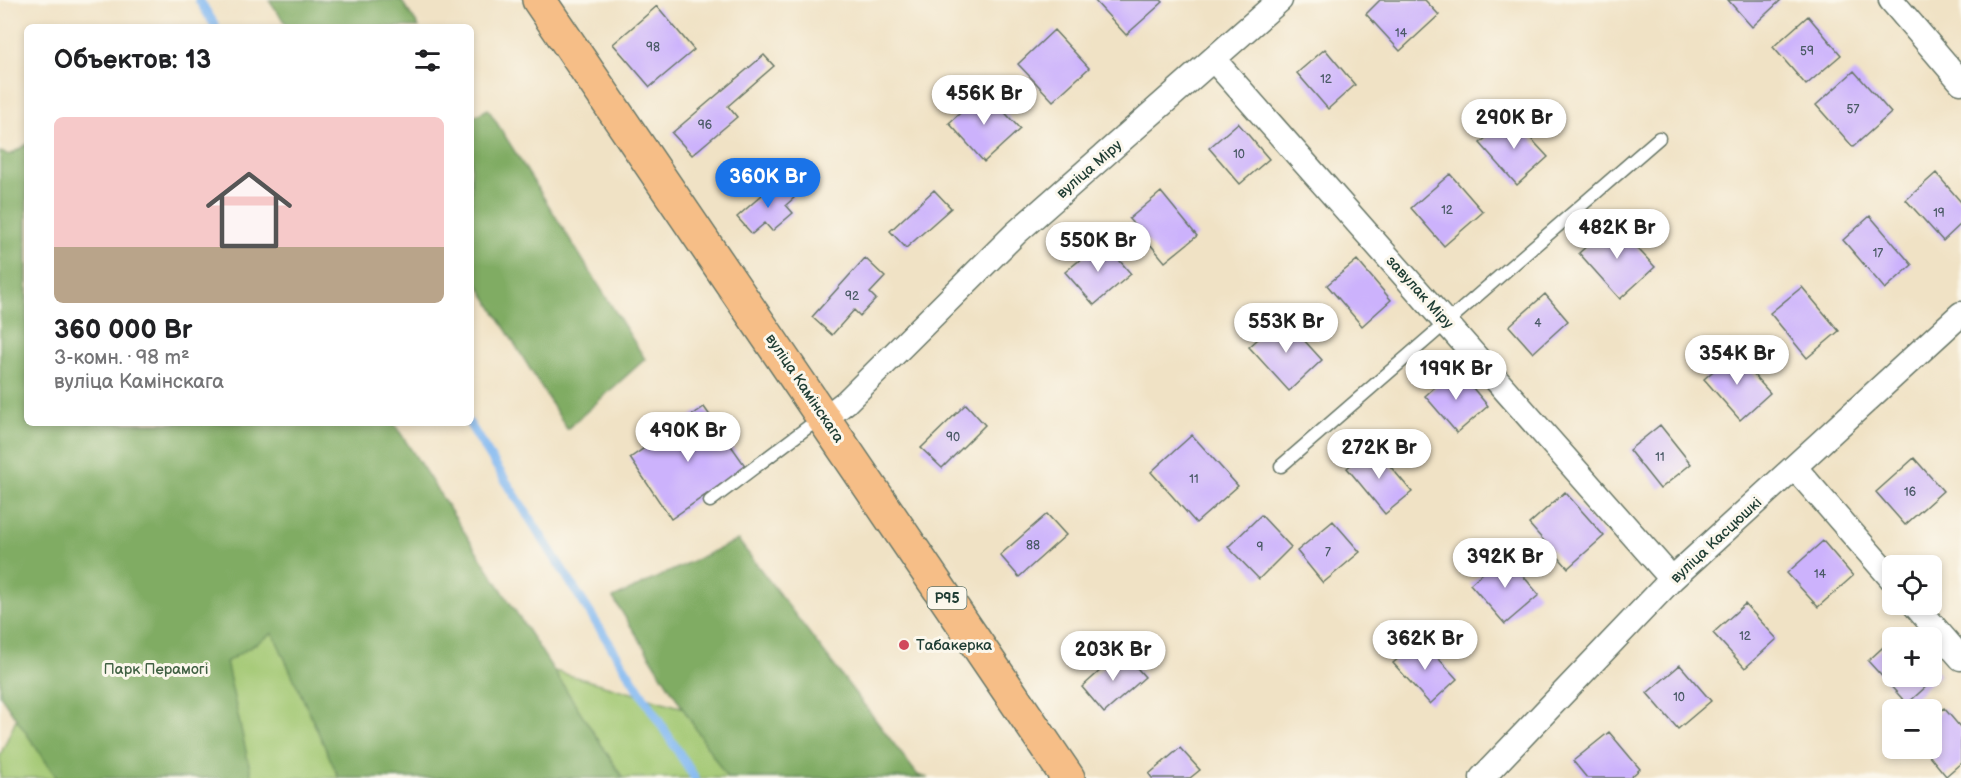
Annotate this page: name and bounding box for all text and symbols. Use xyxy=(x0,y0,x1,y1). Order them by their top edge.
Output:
house number: 14 xyxy=(1395,26,1408,41)
house number: 98 xyxy=(646,40,660,55)
icon: filters xyxy=(411,44,444,77)
house number: 59 xyxy=(1800,44,1814,59)
text: Объектов: 13 xyxy=(54,45,211,76)
house number: 12 xyxy=(1320,72,1332,87)
pin: 456K Br xyxy=(929,75,1039,126)
text: 456K Br xyxy=(946,82,1022,106)
pin: 290K Br xyxy=(1459,99,1569,150)
house number: 57 xyxy=(1847,102,1859,117)
text: 290K Br xyxy=(1475,106,1553,130)
house number: 96 xyxy=(698,118,712,133)
street label: вуліца Міру xyxy=(1053,136,1126,203)
house number: 10 xyxy=(1233,147,1245,162)
icon: home xyxy=(195,156,303,264)
pin: 360K Br xyxy=(713,158,823,209)
text: 360K Br xyxy=(729,165,807,189)
house number: 12 xyxy=(1441,203,1453,218)
house number: 19 xyxy=(1933,206,1945,221)
pin: 482K Br xyxy=(1562,209,1672,260)
text: 482K Br xyxy=(1579,216,1655,240)
pin: 550K Br xyxy=(1043,222,1153,273)
text: 550K Br xyxy=(1060,229,1136,253)
house number: 17 xyxy=(1873,246,1883,261)
street label: завулак Міру xyxy=(1382,252,1457,333)
house number: 92 xyxy=(845,289,859,304)
pin: 553K Br xyxy=(1231,303,1341,354)
text: 553K Br xyxy=(1248,310,1324,334)
text: 360 000 Br xyxy=(54,315,192,346)
house number: 4 xyxy=(1534,316,1542,331)
street label: вуліца Камінскага xyxy=(761,330,848,447)
pin: 354K Br xyxy=(1682,335,1792,386)
text: 354K Br xyxy=(1699,342,1775,366)
text: 3-комн. · 98 m² xyxy=(54,346,190,370)
pin: 199K Br xyxy=(1401,350,1511,401)
text: 199K Br xyxy=(1420,357,1492,381)
text: вуліца Камінскага xyxy=(54,370,224,394)
pin: 490K Br xyxy=(633,412,743,463)
text: 490K Br xyxy=(649,419,727,443)
pin: 272K Br xyxy=(1324,429,1434,480)
house number: 90 xyxy=(946,430,960,445)
text: 272K Br xyxy=(1341,436,1417,460)
house number: 11 xyxy=(1655,450,1665,465)
house number: 11 xyxy=(1189,472,1199,487)
house number: 16 xyxy=(1904,485,1916,500)
street label: вуліца Касцюшкі xyxy=(1667,493,1766,588)
house number: 88 xyxy=(1026,538,1040,553)
pin: 392K Br xyxy=(1450,538,1560,589)
house number: 9 xyxy=(1257,540,1264,555)
house number: 7 xyxy=(1325,545,1331,560)
text: 392K Br xyxy=(1467,545,1543,569)
map controls xyxy=(1882,555,1942,759)
button: locate xyxy=(1882,555,1942,615)
house number: 14 xyxy=(1814,567,1827,582)
road number: Р95 xyxy=(928,587,966,609)
pin: 362K Br xyxy=(1370,620,1480,671)
text: 362K Br xyxy=(1387,627,1463,651)
button: + xyxy=(1882,627,1942,687)
house number: 12 xyxy=(1739,629,1751,644)
pin: 203K Br xyxy=(1058,631,1168,682)
place label: Табакерка xyxy=(916,636,992,655)
marker: Табакерка xyxy=(897,638,911,652)
text: 203K Br xyxy=(1075,638,1151,662)
park label: Парк Перамогі xyxy=(104,660,208,679)
house number: 10 xyxy=(1673,690,1685,705)
button: − xyxy=(1882,699,1942,759)

